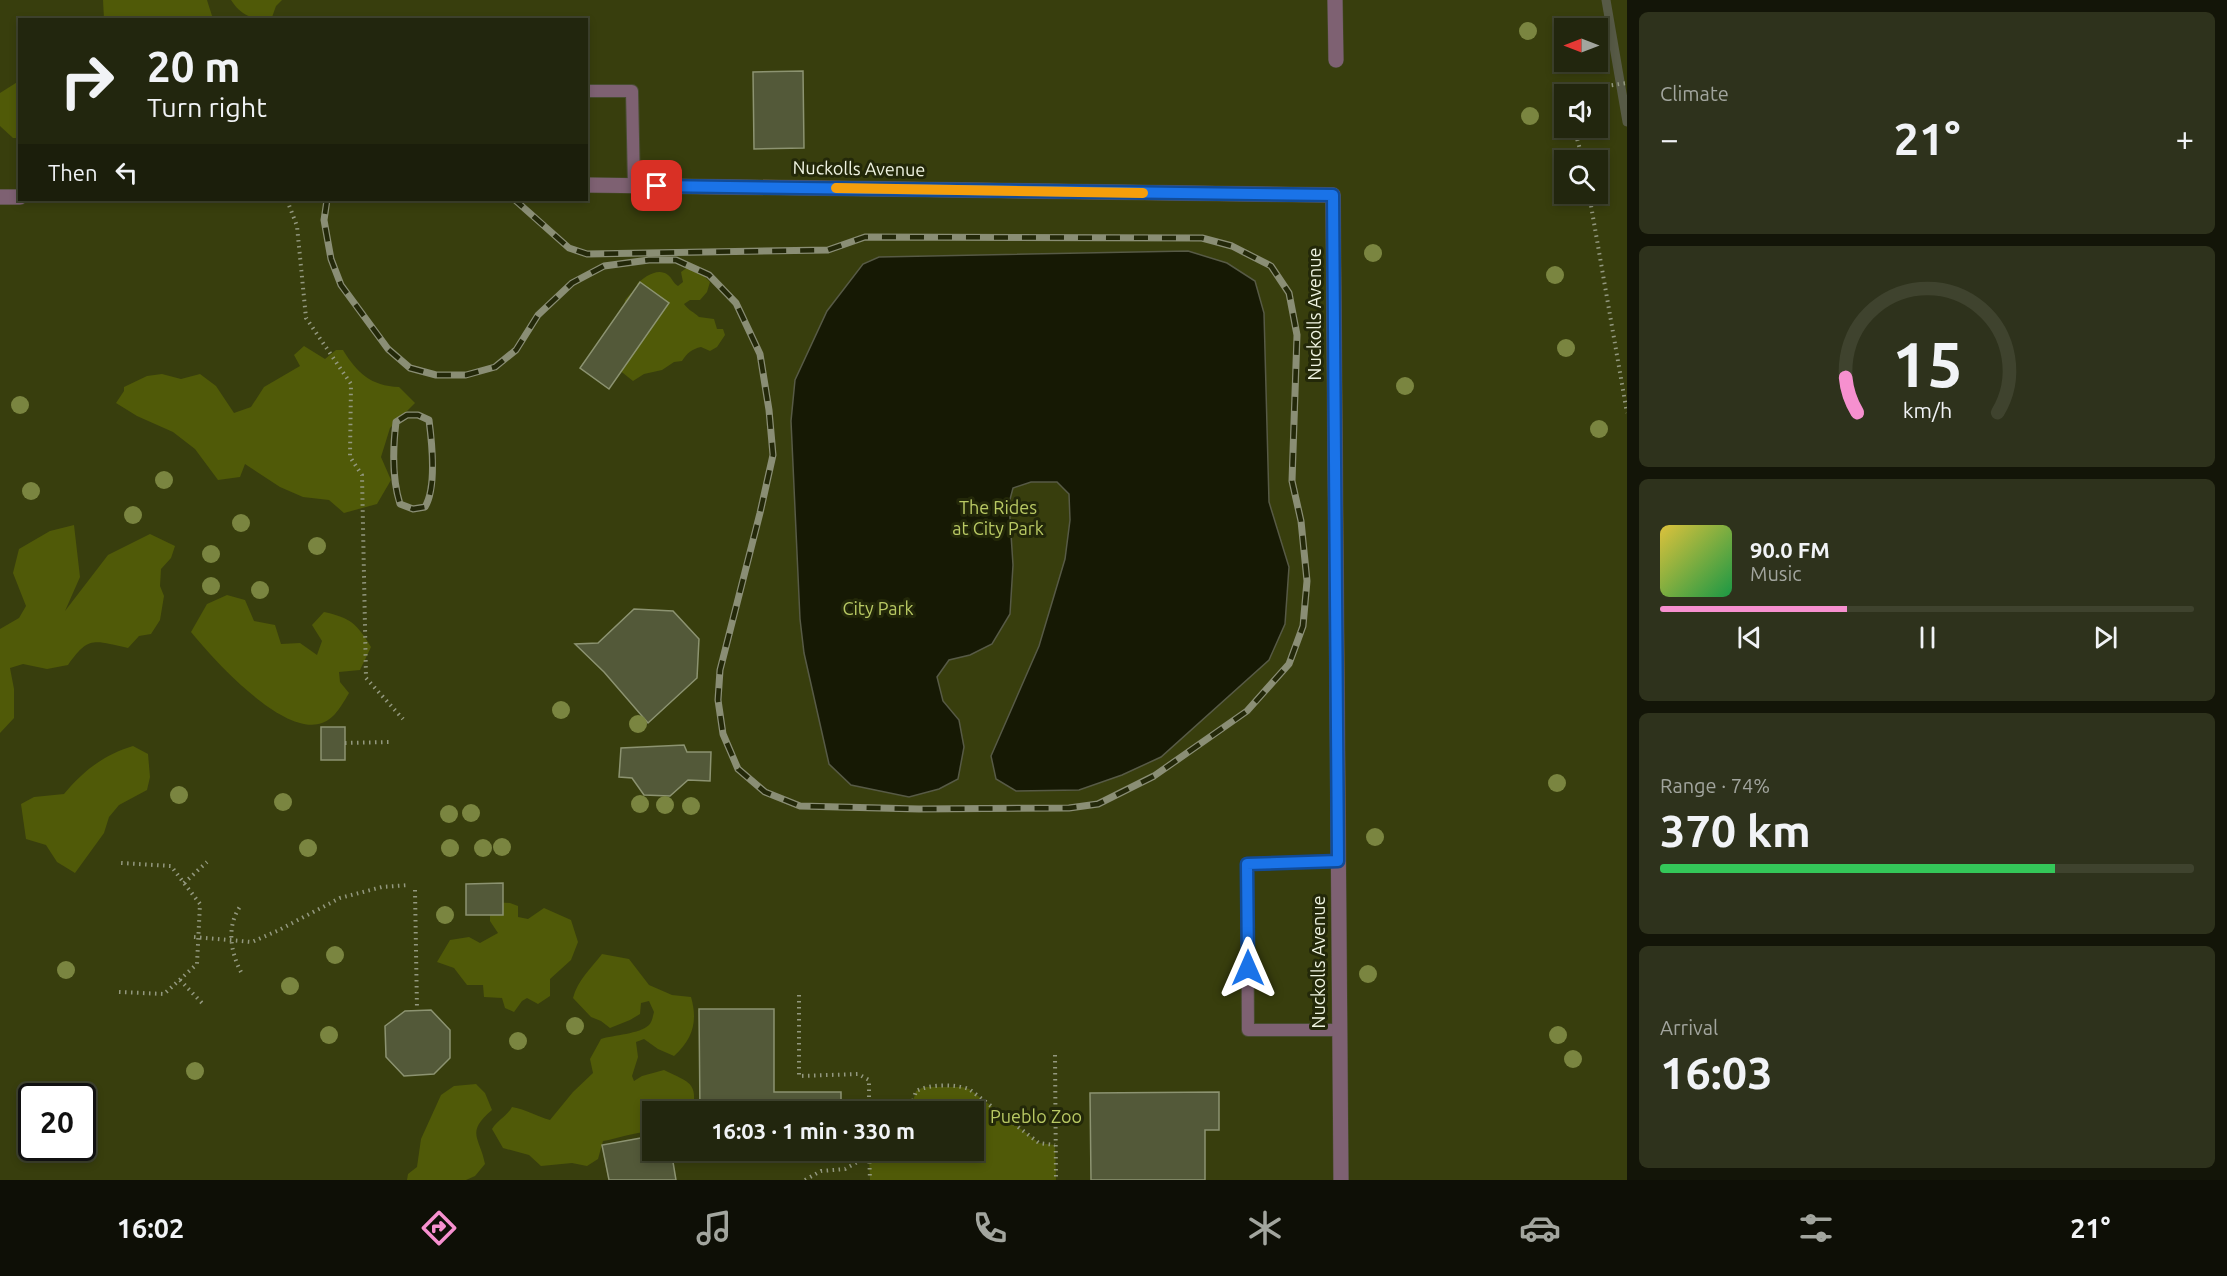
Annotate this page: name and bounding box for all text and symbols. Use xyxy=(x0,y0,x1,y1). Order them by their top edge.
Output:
north arrow xyxy=(1554,18,1608,72)
map controls xyxy=(1554,18,1608,204)
icon: right xyxy=(48,42,126,120)
text: 20 m xyxy=(147,43,241,90)
text: Climate xyxy=(1660,82,1729,105)
button: sound xyxy=(1554,84,1608,138)
text: Turn right xyxy=(147,92,267,122)
text: 21° xyxy=(1894,113,1960,164)
text: − xyxy=(1660,120,1679,157)
text: + xyxy=(2175,120,2194,157)
button: search xyxy=(1554,150,1608,204)
icon: left xyxy=(110,156,143,189)
street label: Nuckolls Avenue xyxy=(792,157,926,179)
text: Then xyxy=(48,160,98,185)
pin xyxy=(631,160,682,211)
icon: arrive xyxy=(640,169,673,202)
street label: Nuckolls Avenue xyxy=(1304,248,1324,380)
text: 15 xyxy=(1892,330,1962,400)
text: km/h xyxy=(1902,399,1952,423)
park label: The Rides at City Park xyxy=(952,497,1044,538)
text: 90.0 FM xyxy=(1750,537,1830,562)
text: Music xyxy=(1750,562,1802,585)
park label: City Park xyxy=(842,598,914,618)
icon: previous xyxy=(1733,621,1766,654)
icon: pause xyxy=(1911,621,1944,654)
icon: next xyxy=(2089,621,2122,654)
text: Range · 74% xyxy=(1660,774,1770,797)
text: 370 km xyxy=(1660,805,1811,856)
street label: Nuckolls Avenue xyxy=(1308,896,1328,1028)
position arrow xyxy=(1216,936,1280,1000)
text: Arrival xyxy=(1660,1016,1718,1039)
text: 16:03 xyxy=(1660,1047,1773,1098)
speed limit sign: 20 xyxy=(18,1083,96,1161)
park label: Pueblo Zoo xyxy=(990,1106,1082,1126)
text: 16:03 · 1 min · 330 m xyxy=(711,1118,915,1143)
icon: directions xyxy=(418,1207,460,1249)
icon: music xyxy=(693,1207,735,1249)
icon: phone xyxy=(969,1207,1011,1249)
icon: climate xyxy=(1244,1207,1286,1249)
icon: car xyxy=(1519,1207,1561,1249)
icon: filters xyxy=(1795,1207,1837,1249)
text: 16:02 xyxy=(117,1213,184,1243)
text: 21° xyxy=(2070,1213,2110,1243)

